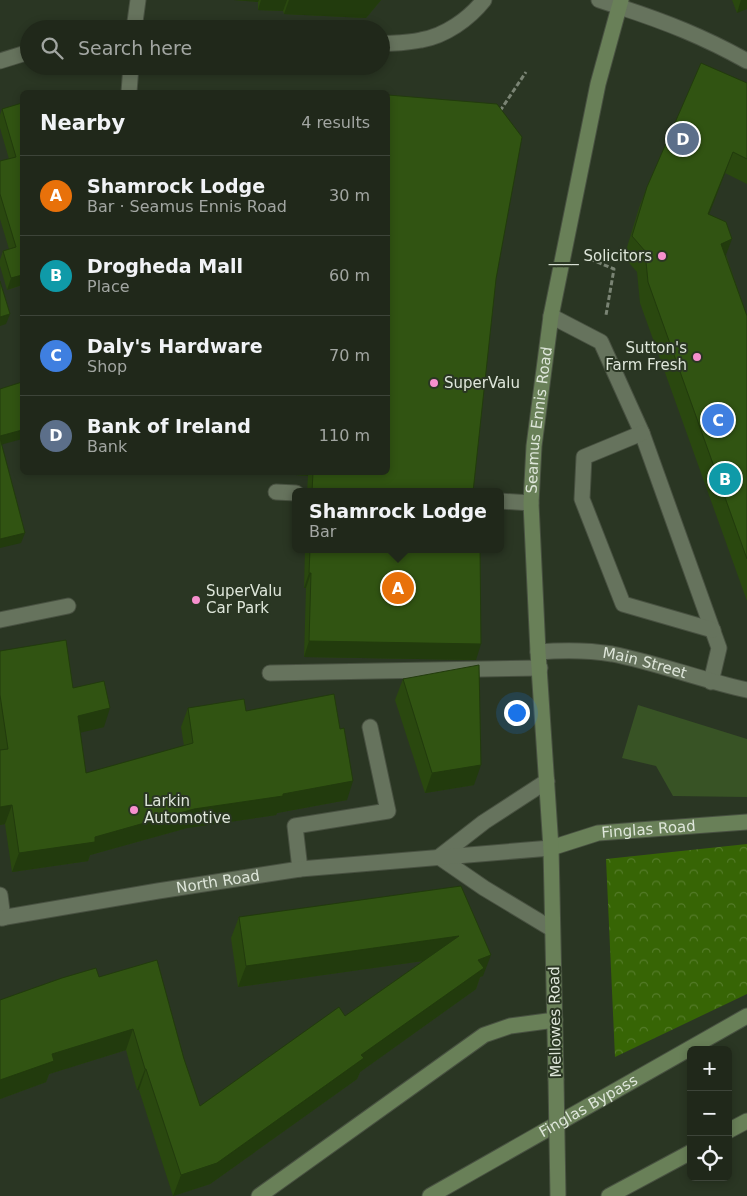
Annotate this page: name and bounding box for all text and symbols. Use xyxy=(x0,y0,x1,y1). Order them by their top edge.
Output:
search box xyxy=(20,20,390,75)
icon: search xyxy=(38,34,66,62)
text: Search here xyxy=(78,37,192,59)
text: Nearby xyxy=(40,111,125,135)
text: 4 results xyxy=(301,113,370,132)
pin: D xyxy=(667,120,699,158)
text: Shamrock Lodge xyxy=(87,175,265,197)
text: A xyxy=(50,186,62,205)
text: 30 m xyxy=(329,186,370,205)
text: Bar · Seamus Ennis Road xyxy=(87,197,287,216)
place label: ____ Solicitors xyxy=(548,247,652,266)
marker: ____ Solicitors xyxy=(656,250,668,262)
text: Drogheda Mall xyxy=(87,255,243,277)
text: B xyxy=(50,266,62,285)
text: 60 m xyxy=(329,266,370,285)
text: Place xyxy=(87,277,130,296)
text: Daly's Hardware xyxy=(87,335,263,357)
place label: Sutton's Farm Fresh xyxy=(605,339,687,374)
text: C xyxy=(50,346,62,365)
text: 70 m xyxy=(329,346,370,365)
street label: Seamus Ennis Road xyxy=(523,346,556,494)
marker: Sutton's Farm Fresh xyxy=(691,351,703,363)
text: Shop xyxy=(87,357,127,376)
place label: SuperValu xyxy=(444,374,520,392)
marker: SuperValu xyxy=(428,377,440,389)
pin: C xyxy=(702,401,734,439)
text: Bank of Ireland xyxy=(87,415,251,437)
text: D xyxy=(49,426,63,445)
text: 110 m xyxy=(319,426,370,445)
text: Bank xyxy=(87,437,127,456)
pin: B xyxy=(709,460,741,498)
popup xyxy=(292,488,504,553)
text: Shamrock Lodge xyxy=(309,500,487,522)
text: Bar xyxy=(309,522,336,541)
pin: A xyxy=(382,569,414,607)
place label: SuperValu Car Park xyxy=(206,582,282,617)
marker: SuperValu Car Park xyxy=(190,594,202,606)
street label: Main Street xyxy=(601,644,689,682)
your location xyxy=(504,700,530,726)
place label: Larkin Automotive xyxy=(144,792,231,827)
marker: Larkin Automotive xyxy=(128,804,140,816)
street label: Finglas Road xyxy=(601,817,696,842)
street label: North Road xyxy=(175,866,261,897)
street label: Mellowes Road xyxy=(545,966,565,1078)
map controls xyxy=(687,1046,732,1181)
button: + xyxy=(687,1046,732,1091)
street label: Finglas Bypass xyxy=(536,1071,641,1141)
button: − xyxy=(687,1091,732,1136)
button: locate xyxy=(687,1136,732,1181)

